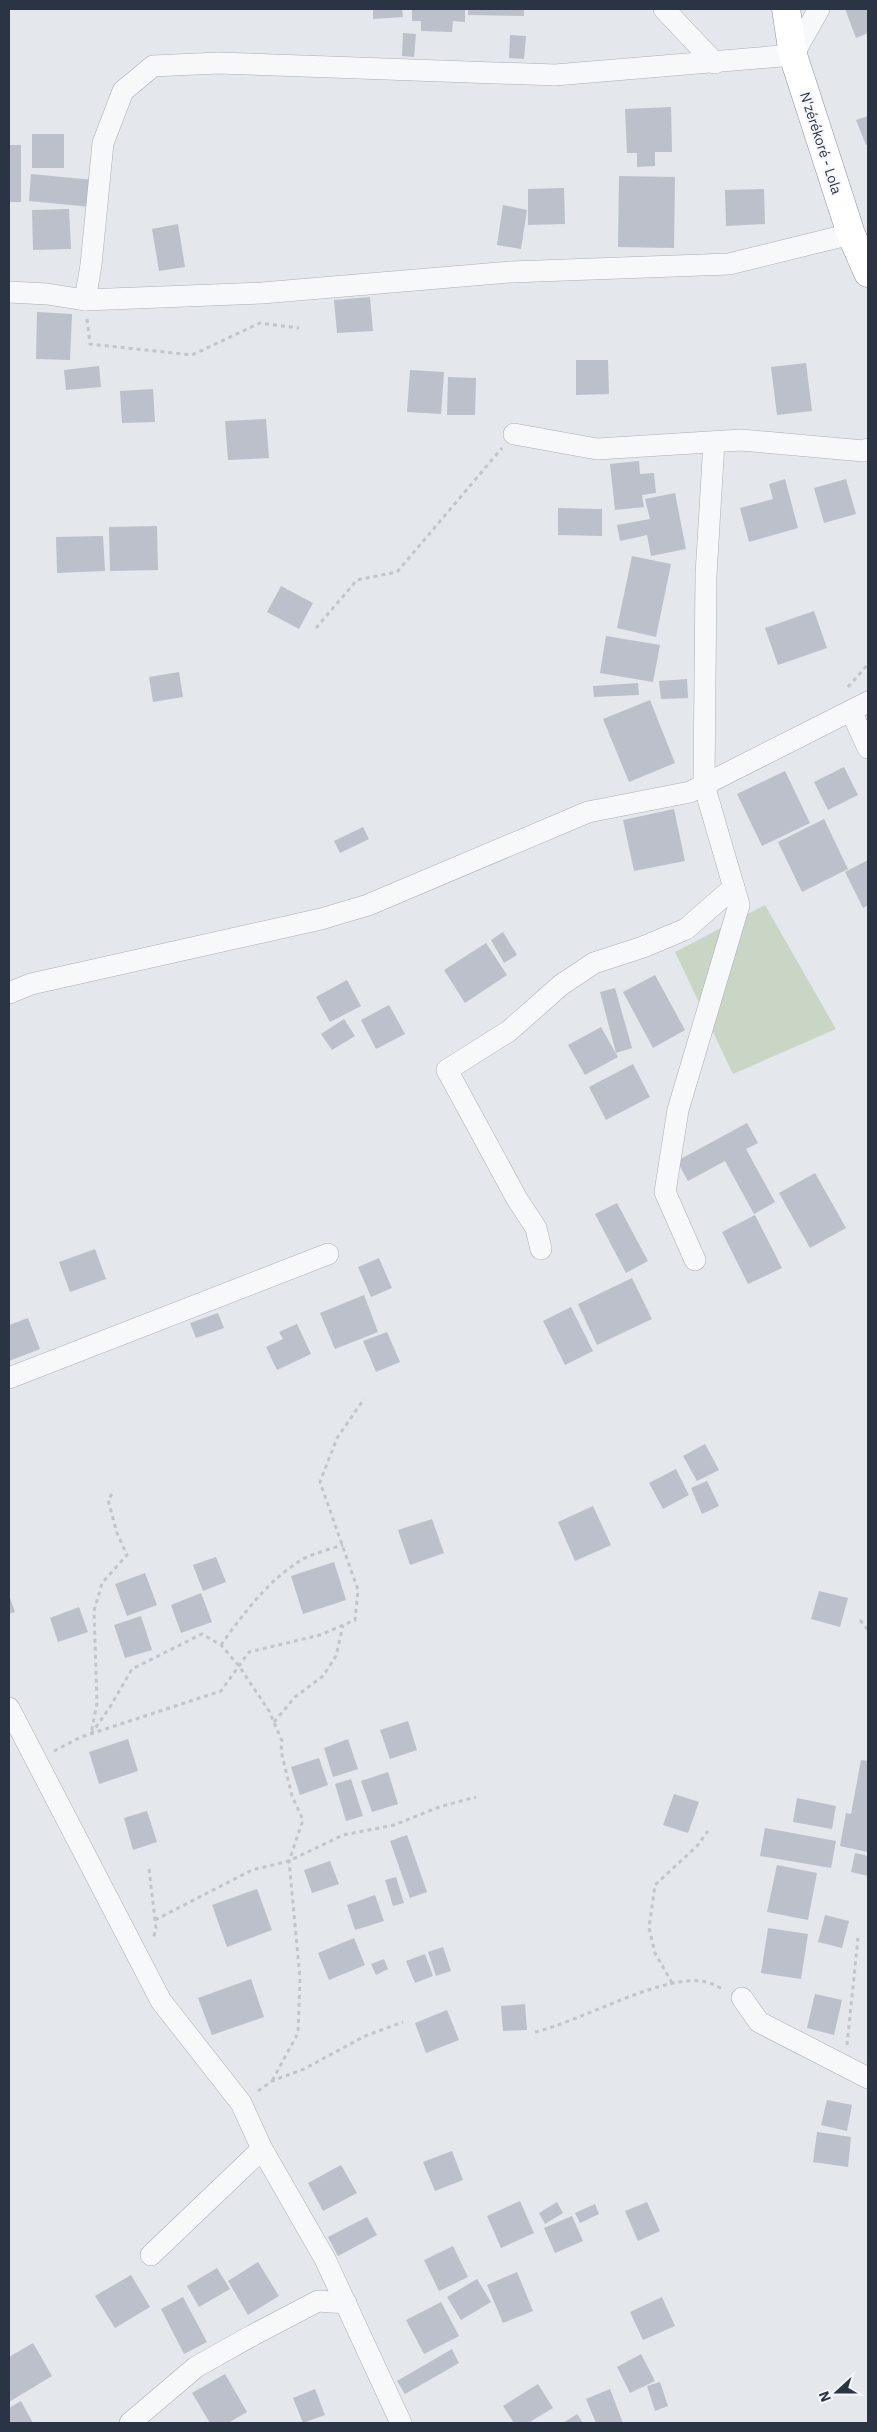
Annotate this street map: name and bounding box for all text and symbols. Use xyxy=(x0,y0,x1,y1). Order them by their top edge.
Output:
street label: N'zérékoré - Lola xyxy=(796,90,846,197)
north arrow xyxy=(812,2367,862,2417)
text: N xyxy=(815,2389,835,2405)

